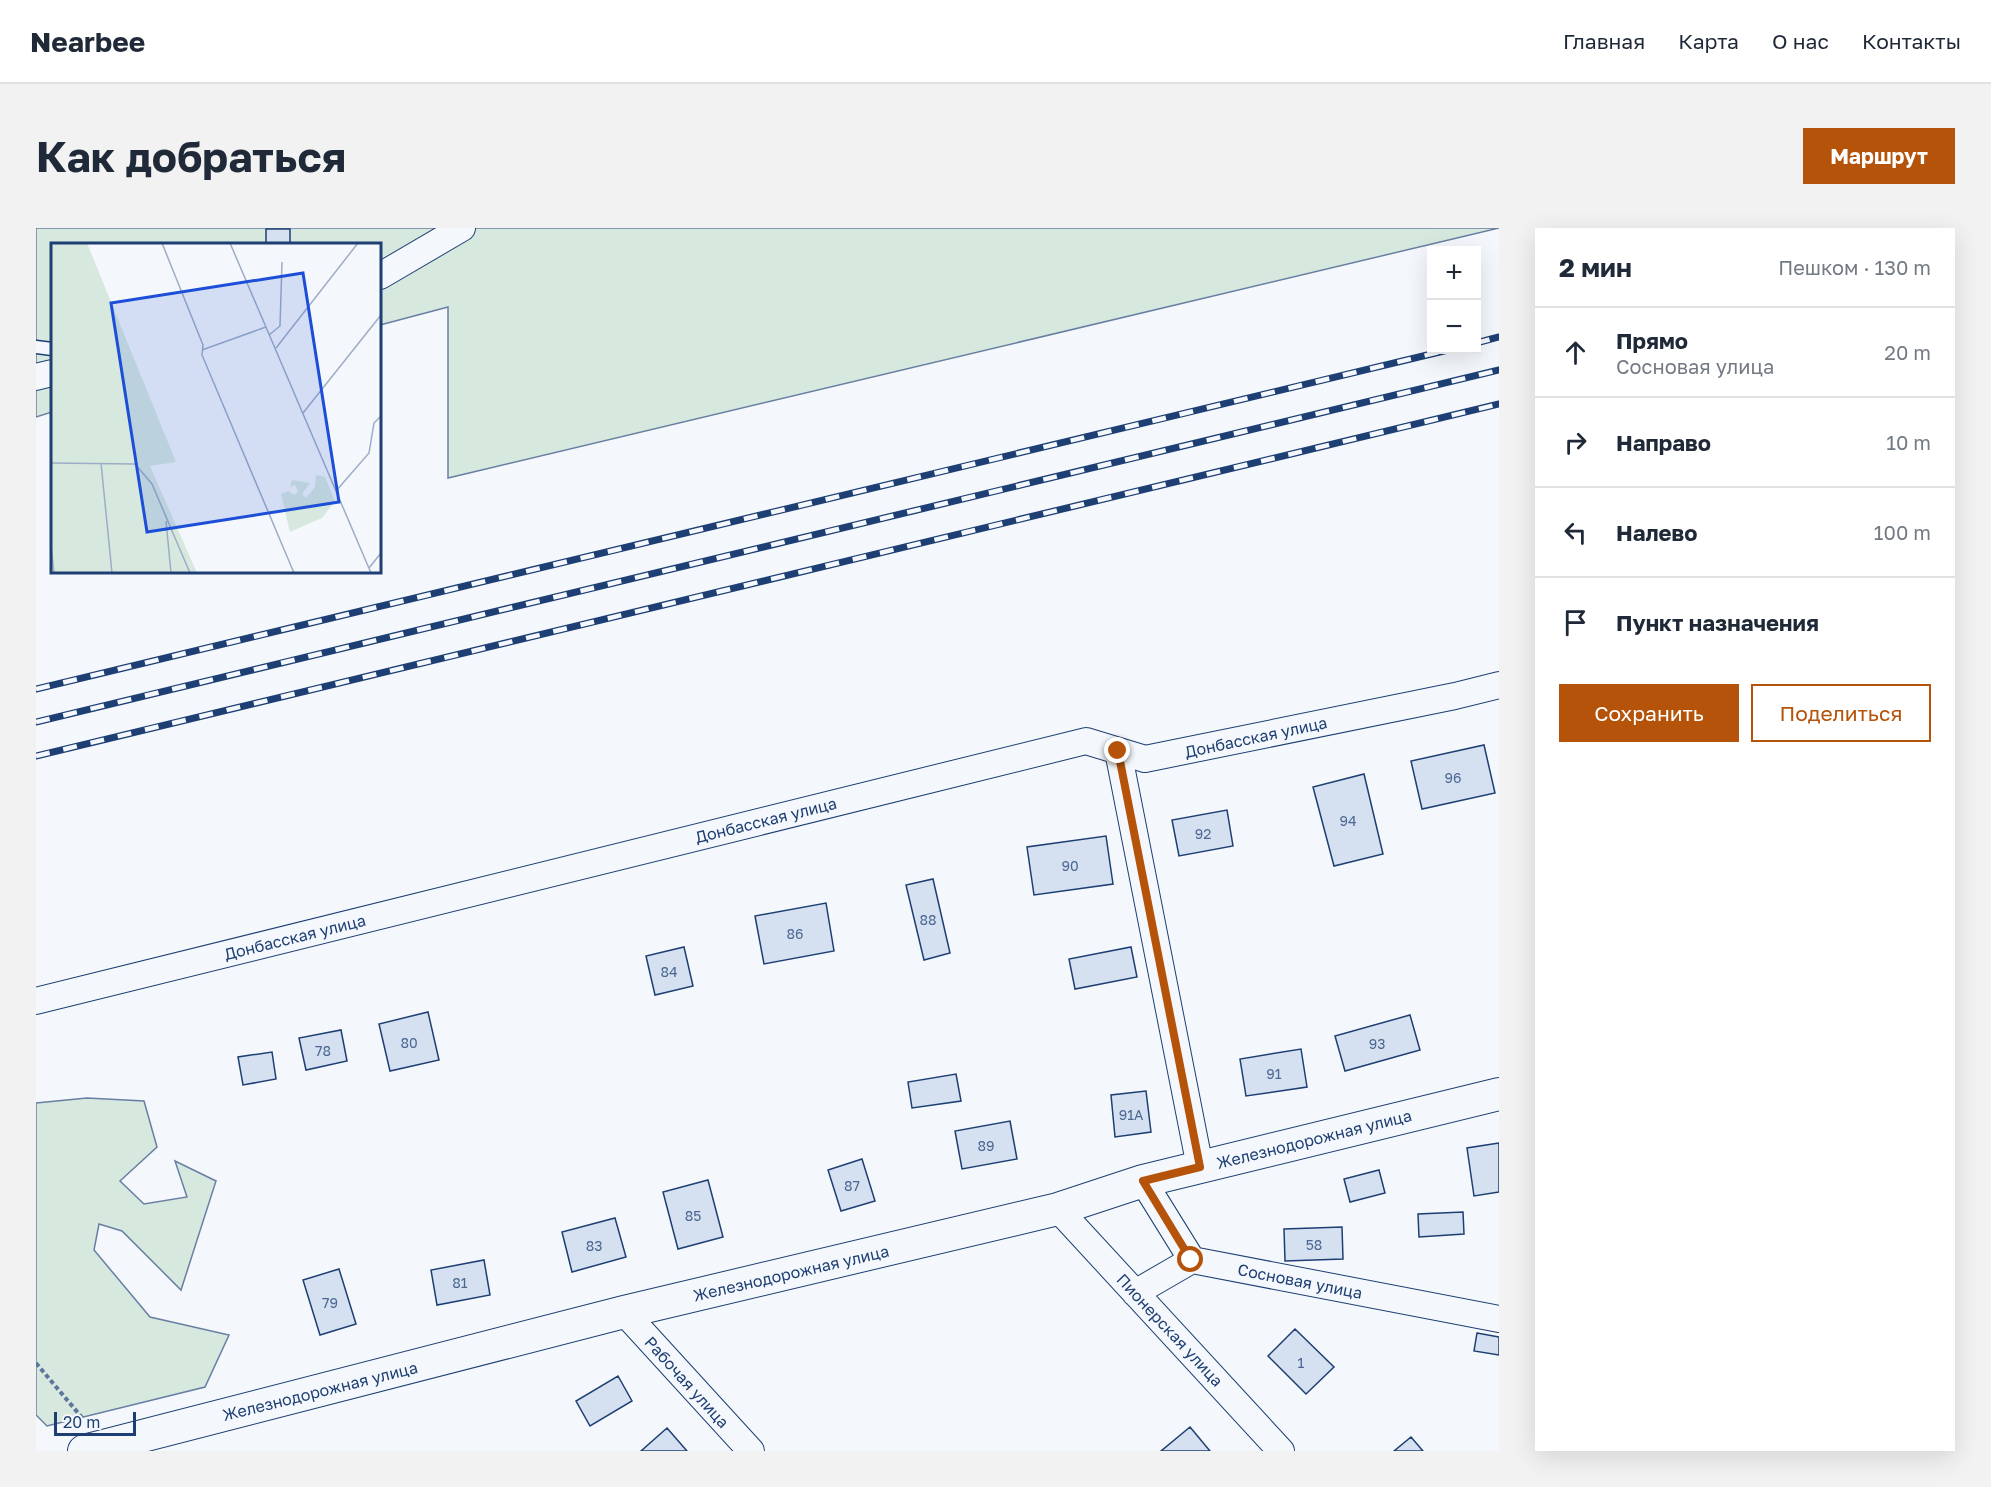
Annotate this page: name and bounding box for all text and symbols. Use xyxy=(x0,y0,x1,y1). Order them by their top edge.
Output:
text: Nearbee xyxy=(30,25,145,58)
text: Главная xyxy=(1563,28,1645,54)
text: Карта xyxy=(1678,28,1739,54)
text: О нас xyxy=(1772,28,1829,54)
text: Контакты xyxy=(1862,28,1961,54)
button: Маршрут xyxy=(1803,128,1955,184)
text: Как добраться xyxy=(36,131,346,181)
inset map xyxy=(51,243,381,573)
map controls xyxy=(1427,246,1481,354)
button: + xyxy=(1427,246,1481,300)
text: 2 мин xyxy=(1559,252,1632,283)
text: Пешком · 130 m xyxy=(1778,255,1931,279)
button: − xyxy=(1427,300,1481,354)
text: Прямо xyxy=(1616,327,1688,354)
icon: ahead xyxy=(1559,336,1592,369)
text: 20 m xyxy=(1884,340,1931,364)
text: Сосновая улица xyxy=(1616,354,1774,378)
icon: right xyxy=(1559,426,1592,459)
text: Направо xyxy=(1616,429,1711,456)
text: 10 m xyxy=(1886,430,1931,454)
icon: left xyxy=(1559,516,1592,549)
text: Налево xyxy=(1616,519,1698,546)
text: 100 m xyxy=(1874,520,1931,544)
icon: arrive xyxy=(1559,606,1592,639)
text: Пункт назначения xyxy=(1616,609,1819,636)
button: Сохранить xyxy=(1559,684,1739,742)
button: Поделиться xyxy=(1751,684,1931,742)
street label: Донбасская улица xyxy=(1183,712,1329,762)
route end xyxy=(1104,737,1130,763)
house number: 96 xyxy=(1445,769,1461,786)
street label: Донбасская улица xyxy=(693,793,839,847)
house number: 94 xyxy=(1339,812,1357,829)
house number: 92 xyxy=(1195,825,1211,842)
house number: 90 xyxy=(1061,857,1079,874)
street label: Донбасская улица xyxy=(222,910,368,964)
house number: 88 xyxy=(919,911,937,928)
house number: 86 xyxy=(786,925,804,942)
house number: 84 xyxy=(660,963,678,980)
house number: 80 xyxy=(400,1034,418,1051)
house number: 93 xyxy=(1369,1035,1385,1052)
house number: 78 xyxy=(315,1042,331,1059)
house number: 91 xyxy=(1266,1065,1282,1082)
street label: Железнодорожная улица xyxy=(1214,1105,1414,1173)
house number: 91А xyxy=(1119,1106,1144,1123)
house number: 89 xyxy=(977,1137,995,1154)
house number: 87 xyxy=(844,1177,860,1194)
house number: 85 xyxy=(685,1207,701,1224)
house number: 58 xyxy=(1306,1236,1322,1253)
house number: 83 xyxy=(586,1237,602,1254)
street label: Железнодорожная улица xyxy=(691,1241,891,1305)
route start xyxy=(1177,1246,1203,1272)
street label: Сосновая улица xyxy=(1236,1259,1364,1303)
street label: Пионерская улица xyxy=(1113,1269,1227,1391)
house number: 81 xyxy=(452,1274,468,1291)
house number: 79 xyxy=(322,1294,338,1311)
street label: Рабочая улица xyxy=(641,1332,733,1432)
house number: 1 xyxy=(1298,1354,1305,1371)
street label: Железнодорожная улица xyxy=(220,1357,420,1425)
scale bar xyxy=(54,1409,136,1436)
text: 20 m xyxy=(63,1412,100,1432)

